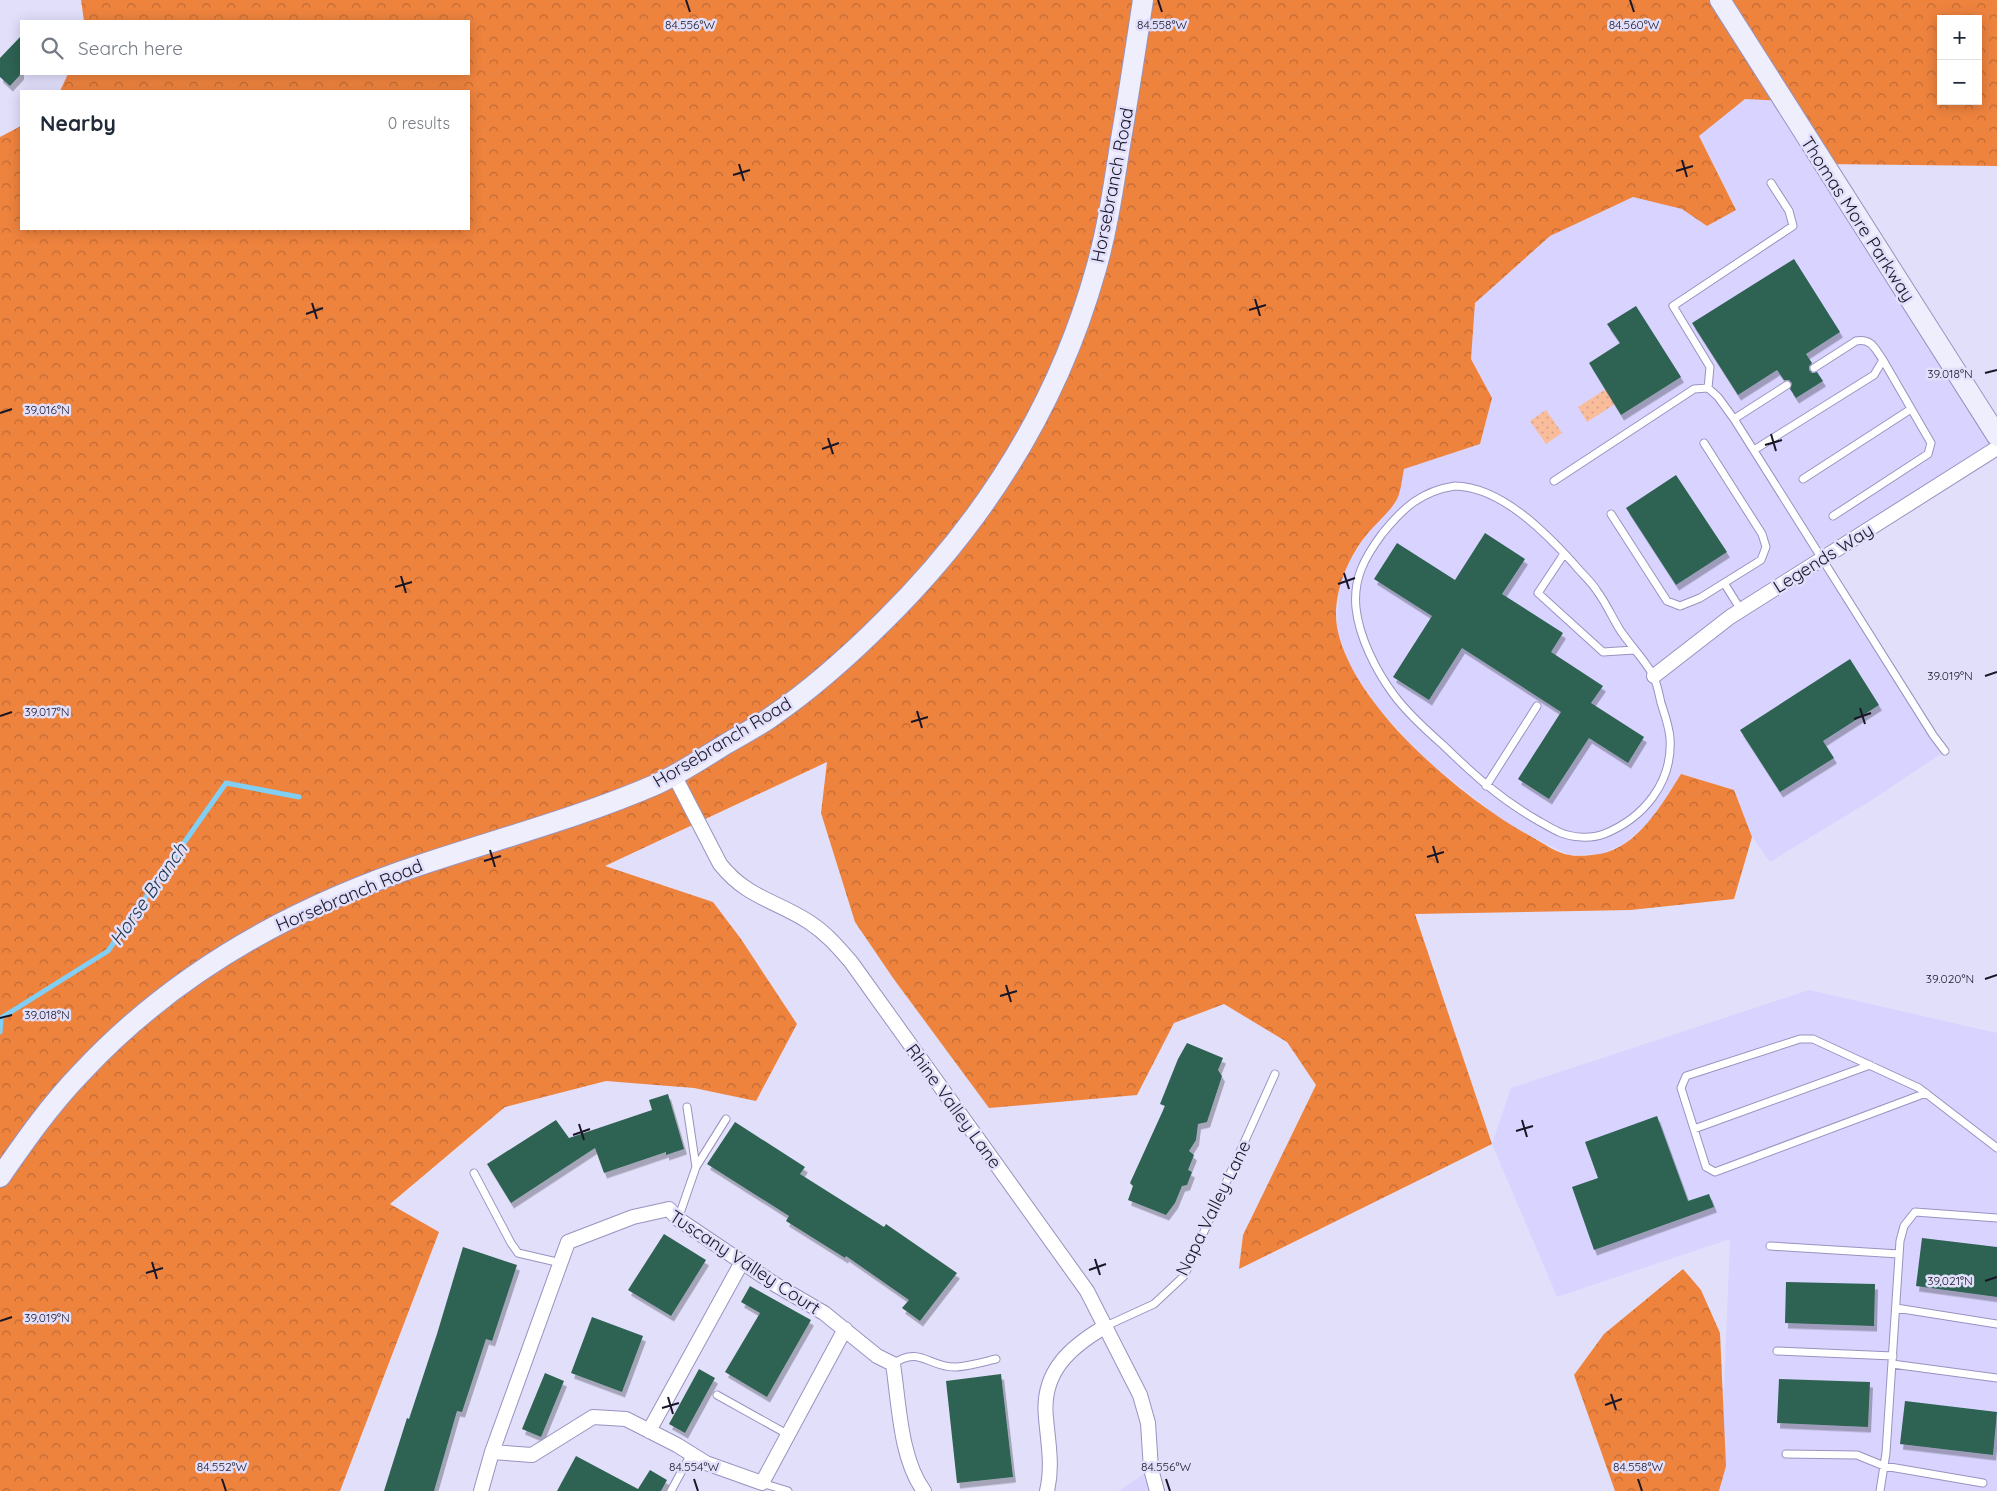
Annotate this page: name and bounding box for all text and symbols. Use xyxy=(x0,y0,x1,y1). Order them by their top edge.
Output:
map controls xyxy=(1937,15,1982,105)
button: + xyxy=(1937,15,1982,60)
text: 84.556°W xyxy=(665,17,715,32)
text: 84.558°W xyxy=(1137,17,1187,32)
text: 84.560°W xyxy=(1609,17,1660,32)
search box xyxy=(20,20,470,75)
icon: search xyxy=(38,34,66,62)
text: Search here xyxy=(78,36,183,60)
button: − xyxy=(1937,60,1982,105)
street label: Horsebranch Road xyxy=(1086,106,1138,264)
text: Nearby xyxy=(40,110,116,136)
text: 0 results xyxy=(388,113,450,133)
street label: Thomas More Parkway xyxy=(1796,132,1920,306)
text: 39.018°N xyxy=(1927,366,1973,381)
text: 39.016°N xyxy=(24,402,70,417)
street label: Legends Way xyxy=(1769,518,1877,598)
text: 39.019°N xyxy=(1927,668,1973,683)
street label: Horsebranch Road xyxy=(649,692,795,792)
text: 39.017°N xyxy=(24,704,70,719)
water label: Horse Branch xyxy=(104,837,193,950)
street label: Horsebranch Road xyxy=(272,854,426,936)
text: 39.020°N xyxy=(1926,971,1974,986)
text: 39.018°N xyxy=(24,1007,70,1022)
street label: Rhine Valley Lane xyxy=(901,1039,1007,1173)
street label: Napa Valley Lane xyxy=(1170,1137,1256,1279)
street label: Tuscany Valley Court xyxy=(665,1205,825,1319)
text: 39.021°N xyxy=(1927,1273,1973,1288)
text: 39.019°N xyxy=(24,1310,70,1325)
text: 84.552°W xyxy=(197,1459,248,1474)
text: 84.554°W xyxy=(669,1459,719,1474)
text: 84.556°W xyxy=(1141,1459,1191,1474)
text: 84.558°W xyxy=(1613,1459,1663,1474)

